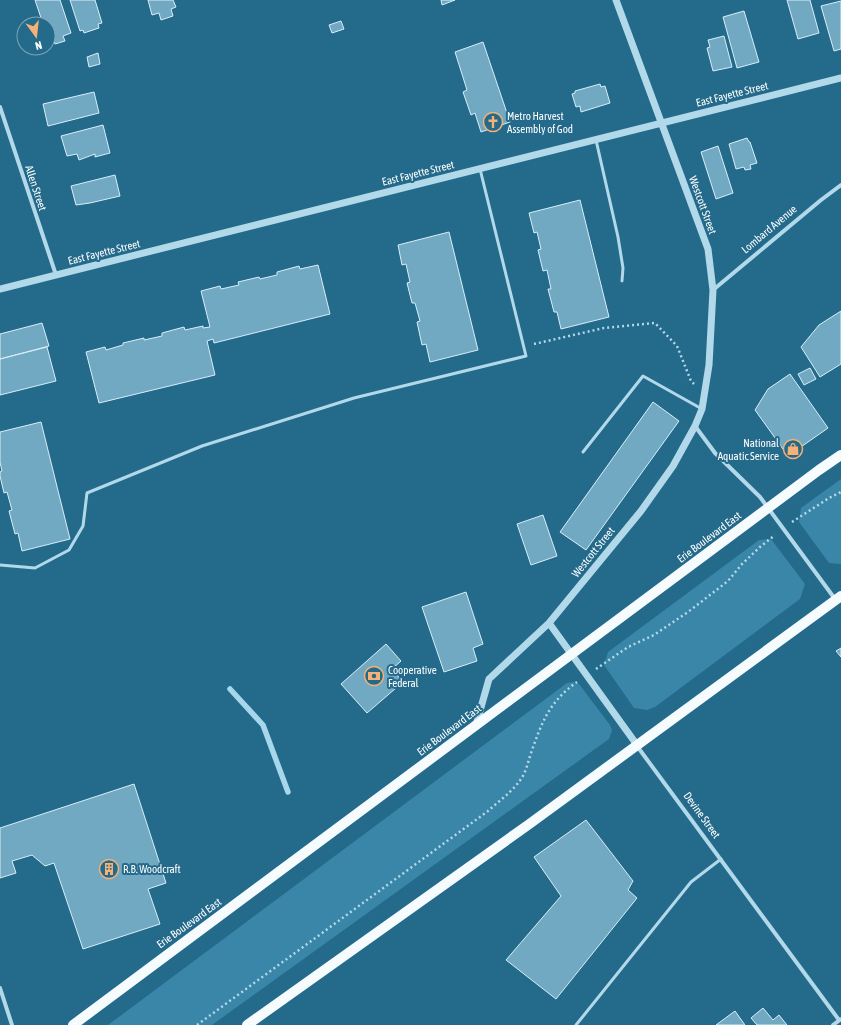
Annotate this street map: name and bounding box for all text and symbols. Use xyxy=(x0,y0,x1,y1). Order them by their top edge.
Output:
north arrow xyxy=(16,16,56,56)
text: N xyxy=(34,39,43,52)
street label: East Fayette Street xyxy=(695,79,769,109)
place label: Metro Harvest Assembly of God xyxy=(507,110,573,135)
church icon: Metro Harvest Assembly of God xyxy=(482,111,504,133)
street label: East Fayette Street xyxy=(381,158,455,188)
street label: Allen Street xyxy=(23,164,49,212)
street label: Westcott Street xyxy=(687,174,719,236)
street label: Lombard Avenue xyxy=(739,203,799,255)
street label: East Fayette Street xyxy=(67,237,141,267)
place label: National Aquatic Service xyxy=(718,437,779,462)
shop icon: National Aquatic Service xyxy=(782,438,804,460)
street label: Erie Boulevard East xyxy=(675,509,743,565)
street label: Westcott Street xyxy=(569,525,617,579)
place label: Cooperative Federal xyxy=(388,664,437,689)
bank icon: Cooperative Federal xyxy=(363,665,385,687)
street label: Erie Boulevard East xyxy=(415,702,483,758)
street label: Devine Street xyxy=(681,790,723,840)
building icon: R.B. Woodcraft xyxy=(98,858,120,880)
place label: R.B. Woodcraft xyxy=(123,863,181,875)
street label: Erie Boulevard East xyxy=(154,896,224,950)

